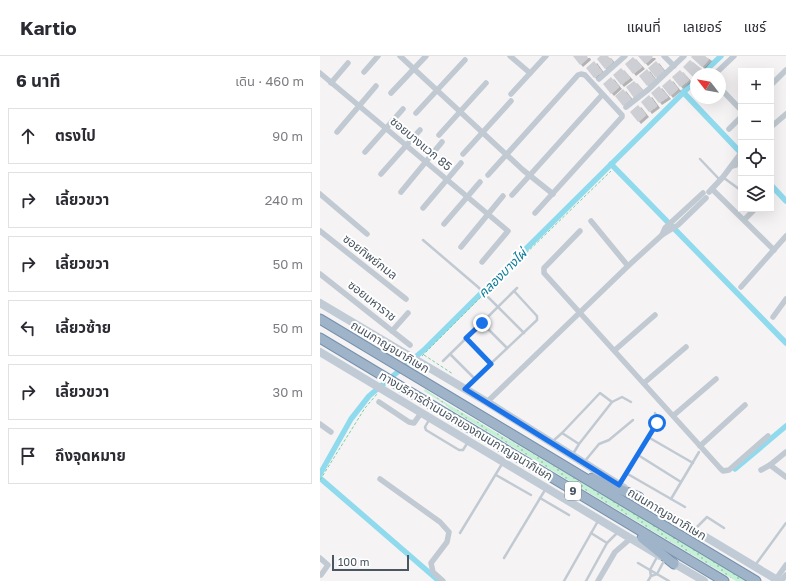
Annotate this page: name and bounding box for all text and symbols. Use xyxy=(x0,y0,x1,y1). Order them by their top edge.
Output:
text: Kartio xyxy=(20,16,77,39)
text: แผนที่ xyxy=(627,18,661,35)
text: เลเยอร์ xyxy=(683,18,722,35)
text: แชร์ xyxy=(744,18,766,35)
north arrow xyxy=(690,68,726,104)
map controls xyxy=(738,68,774,212)
button: + xyxy=(738,68,774,104)
text: 6 นาที xyxy=(16,70,60,91)
text: เดิน · 460 m xyxy=(235,73,304,89)
button: − xyxy=(738,104,774,140)
street label: ซอยบางแวก 85 xyxy=(387,113,455,174)
icon: ahead xyxy=(17,125,39,147)
text: ตรงไป xyxy=(55,126,96,144)
text: 90 m xyxy=(272,128,303,144)
button: locate xyxy=(738,140,774,176)
button: layers xyxy=(738,176,774,212)
icon: right xyxy=(17,189,39,211)
text: เลี้ยวขวา xyxy=(55,190,109,208)
text: 240 m xyxy=(265,192,303,208)
street label: ซอยทิพย์กมล xyxy=(340,231,400,282)
water label: คลองบางไผ่ xyxy=(474,244,531,301)
icon: right xyxy=(17,253,39,275)
text: เลี้ยวขวา xyxy=(55,254,109,272)
text: 50 m xyxy=(273,256,303,272)
street label: ซอยมหาราช xyxy=(345,277,400,324)
route end xyxy=(473,314,491,332)
icon: left xyxy=(17,317,39,339)
street label: ถนนกาญจนาภิเษก xyxy=(348,317,432,376)
text: เลี้ยวซ้าย xyxy=(55,318,111,336)
text: 50 m xyxy=(273,320,303,336)
street label: ทางบริการด้านนอกของถนนกาญจนาภิเษก xyxy=(377,368,556,483)
icon: right xyxy=(17,381,39,403)
text: เลี้ยวขวา xyxy=(55,382,109,400)
text: 30 m xyxy=(273,384,303,400)
route start xyxy=(648,414,666,432)
icon: arrive xyxy=(17,445,39,467)
text: ถึงจุดหมาย xyxy=(55,446,126,464)
road number: 9 xyxy=(565,482,581,500)
street label: ถนนกาญจนาภิเษก xyxy=(625,484,709,543)
scale bar xyxy=(332,553,409,572)
text: 100 m xyxy=(338,555,369,568)

